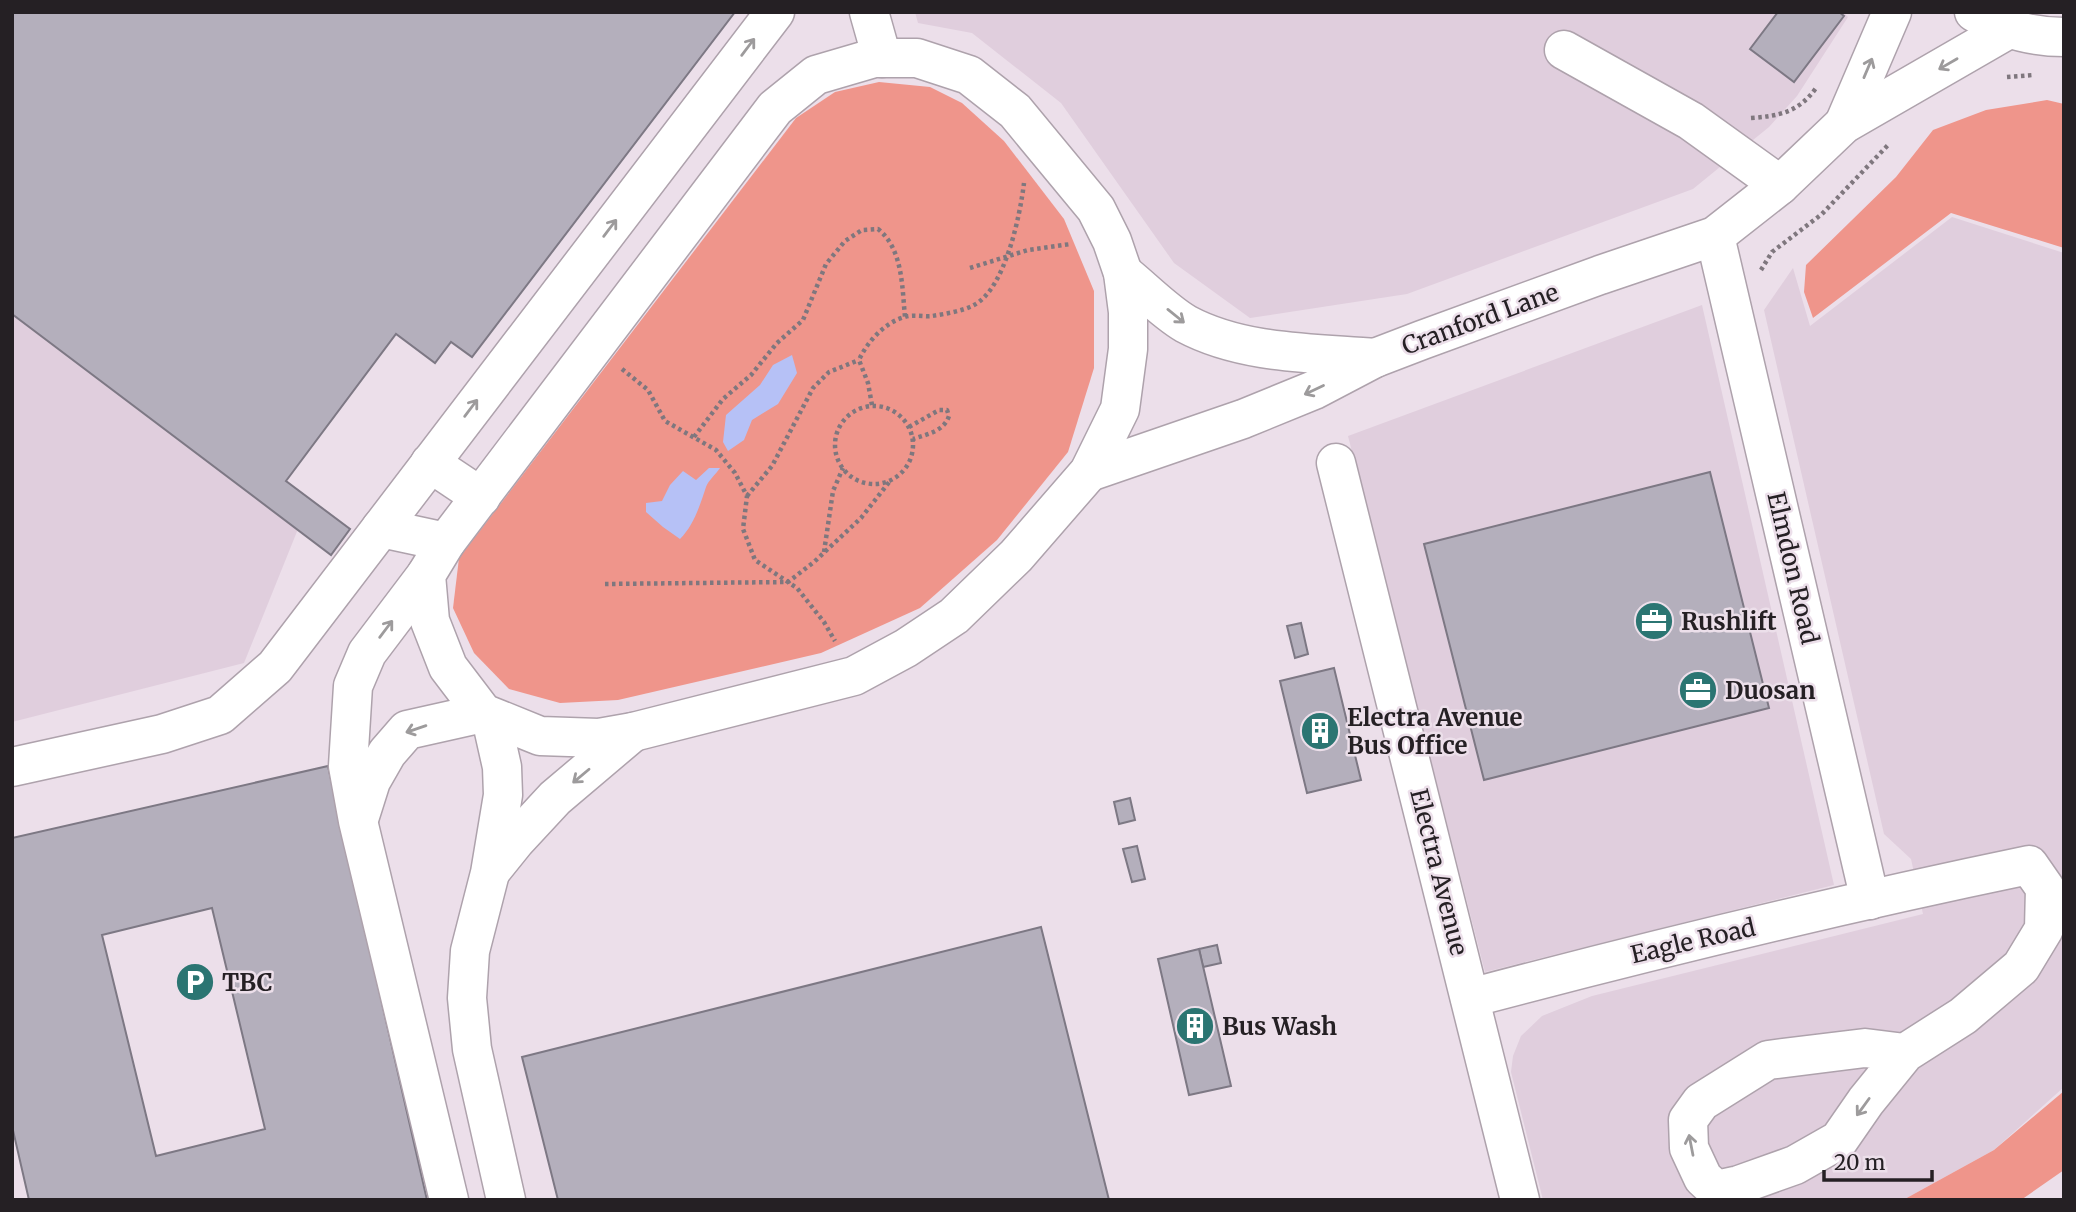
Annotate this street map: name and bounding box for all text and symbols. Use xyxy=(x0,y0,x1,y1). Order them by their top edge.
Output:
one-way arrow xyxy=(740,39,755,57)
one-way arrow xyxy=(1939,57,1959,71)
one-way arrow xyxy=(1862,58,1875,79)
one-way arrow xyxy=(602,219,617,238)
street label: Cranford Lane xyxy=(1397,276,1563,362)
one-way arrow xyxy=(1166,308,1185,323)
one-way arrow xyxy=(1304,383,1325,397)
one-way arrow xyxy=(464,400,479,418)
street label: Elmdon Road xyxy=(1760,489,1826,647)
office icon: Rushlift xyxy=(1633,600,1675,642)
place label: Rushlift xyxy=(1681,606,1777,637)
one-way arrow xyxy=(378,620,393,638)
office icon: Duosan xyxy=(1677,669,1719,711)
place label: Duosan xyxy=(1725,675,1815,706)
place label: Electra Avenue Bus Office xyxy=(1347,702,1522,761)
building icon: Electra Avenue Bus Office xyxy=(1299,710,1341,752)
one-way arrow xyxy=(406,724,428,736)
one-way arrow xyxy=(572,768,590,784)
street label: Electra Avenue xyxy=(1403,785,1475,959)
street label: Eagle Road xyxy=(1628,912,1758,970)
parking icon: TBC xyxy=(174,961,216,1003)
place label: TBC xyxy=(222,967,273,998)
building icon: Bus Wash xyxy=(1174,1005,1216,1047)
place label: Bus Wash xyxy=(1222,1011,1337,1042)
one-way arrow xyxy=(1855,1097,1870,1116)
one-way arrow xyxy=(1683,1135,1696,1157)
scale bar xyxy=(1824,1138,1932,1182)
text: 20 m xyxy=(1834,1149,1886,1176)

